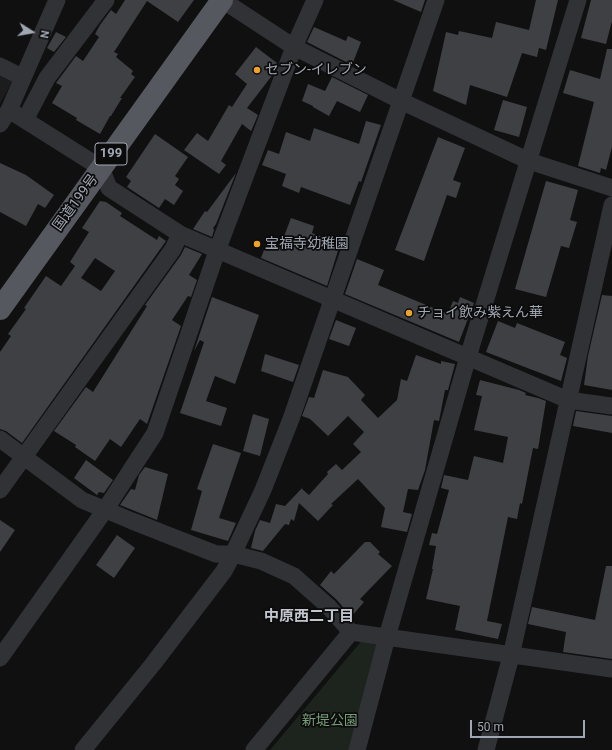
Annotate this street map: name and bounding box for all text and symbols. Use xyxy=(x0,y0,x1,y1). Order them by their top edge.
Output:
north arrow xyxy=(12,12,52,52)
text: N xyxy=(37,29,51,39)
place label: セブン-イレブン xyxy=(265,62,367,78)
marker: セブン-イレブン xyxy=(252,65,262,75)
road number: 199 xyxy=(95,143,127,165)
street label: 国道199号 xyxy=(50,172,102,234)
place label: 宝福寺幼稚園 xyxy=(265,236,349,252)
marker: 宝福寺幼稚園 xyxy=(252,239,262,249)
place label: チョイ飲み紫えん華 xyxy=(417,305,543,321)
marker: チョイ飲み紫えん華 xyxy=(404,308,414,318)
district label: 中原西二丁目 xyxy=(264,608,354,626)
scale bar xyxy=(472,712,587,738)
park label: 新堤公園 xyxy=(302,713,358,729)
text: 50 m xyxy=(477,720,504,734)

